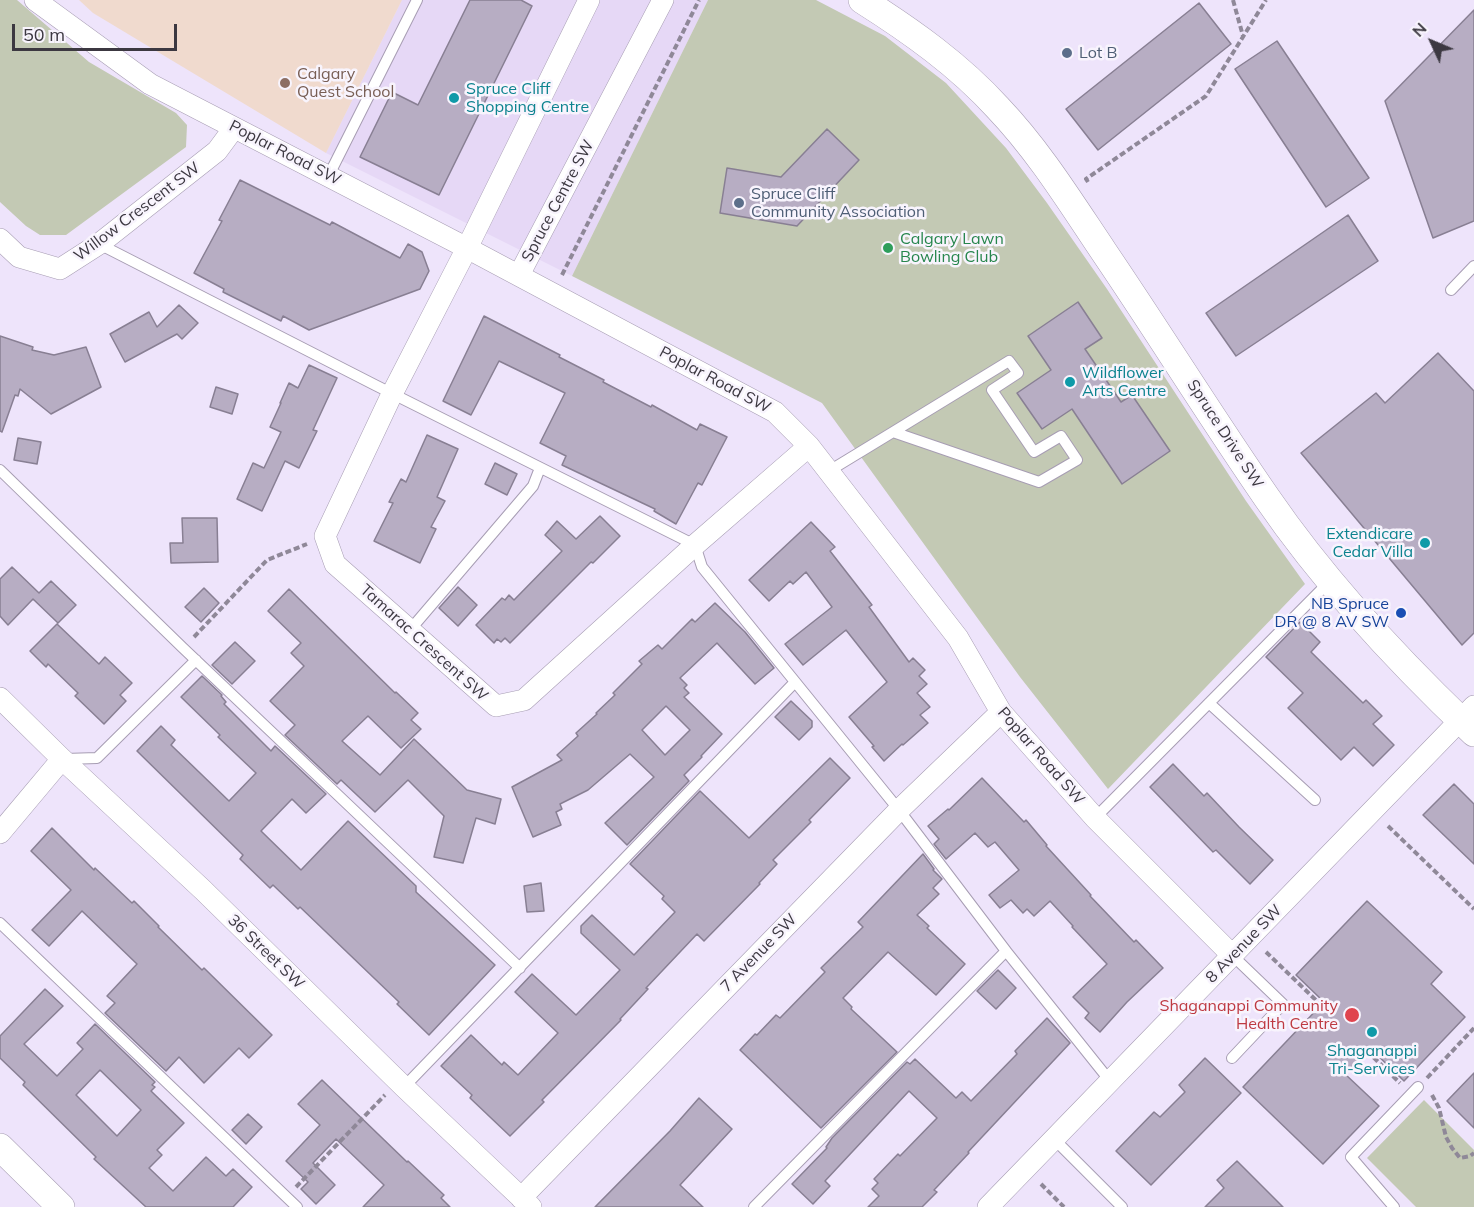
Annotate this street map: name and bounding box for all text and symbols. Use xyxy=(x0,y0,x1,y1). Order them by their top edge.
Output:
scale bar xyxy=(15,12,180,50)
north arrow xyxy=(1402,12,1462,72)
text: N xyxy=(1408,18,1430,41)
text: 50 m xyxy=(23,23,65,46)
place label: Lot B xyxy=(1079,43,1117,63)
marker: Lot B xyxy=(1060,46,1074,60)
place label: Calgary Quest School xyxy=(297,64,394,102)
marker: Calgary Quest School xyxy=(278,76,292,90)
place label: Spruce Cliff Shopping Centre xyxy=(466,79,589,117)
marker: Spruce Cliff Shopping Centre xyxy=(447,91,461,105)
street label: Poplar Road SW xyxy=(226,116,344,190)
street label: Spruce Centre SW xyxy=(518,137,598,265)
street label: Willow Crescent SW xyxy=(70,158,204,266)
place label: Spruce Cliff Community Association xyxy=(751,184,925,222)
marker: Spruce Cliff Community Association xyxy=(732,196,746,210)
place label: Calgary Lawn Bowling Club xyxy=(900,229,1004,267)
marker: Calgary Lawn Bowling Club xyxy=(881,241,895,255)
street label: Poplar Road SW xyxy=(656,343,774,417)
place label: Wildflower Arts Centre xyxy=(1082,363,1166,401)
marker: Wildflower Arts Centre xyxy=(1063,375,1077,389)
street label: Spruce Drive SW xyxy=(1183,376,1267,492)
place label: Extendicare Cedar Villa xyxy=(1326,524,1413,562)
marker: Extendicare Cedar Villa xyxy=(1418,536,1432,550)
street label: Tamarac Crescent SW xyxy=(356,580,492,706)
place label: NB Spruce DR @ 8 AV SW xyxy=(1275,594,1389,632)
marker: NB Spruce DR @ 8 AV SW xyxy=(1394,606,1408,620)
street label: Poplar Road SW xyxy=(993,703,1089,809)
street label: 8 Avenue SW xyxy=(1202,901,1286,987)
street label: 7 Avenue SW xyxy=(717,910,801,996)
street label: 36 Street SW xyxy=(224,911,308,993)
place label: Shaganappi Community Health Centre xyxy=(1159,996,1338,1034)
marker: Shaganappi Community Health Centre xyxy=(1343,1006,1361,1024)
marker: Shaganappi Tri-Services xyxy=(1365,1025,1379,1039)
place label: Shaganappi Tri-Services xyxy=(1327,1041,1417,1079)

